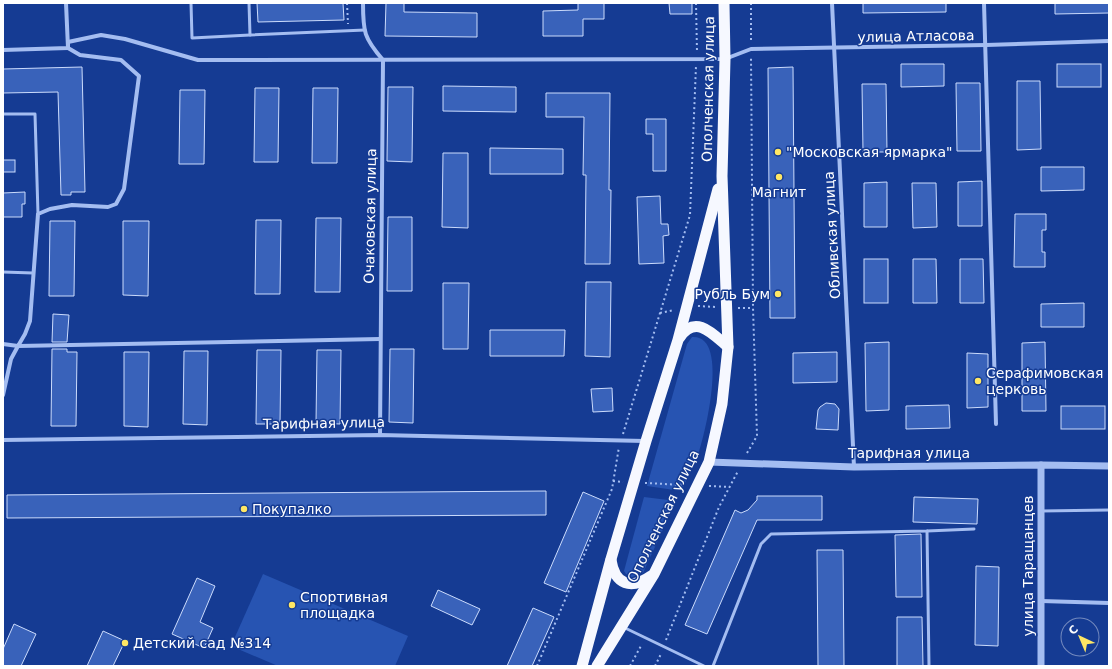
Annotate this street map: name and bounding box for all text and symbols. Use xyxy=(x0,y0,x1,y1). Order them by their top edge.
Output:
street label: Ополченская улица xyxy=(699,16,717,162)
street label: улица Атласова xyxy=(857,27,975,45)
place label: "Московская ярмарка" xyxy=(786,144,952,160)
marker: "Московская ярмарка" xyxy=(773,147,783,157)
street label: Очаковская улица xyxy=(361,148,379,284)
street label: Обливская улица xyxy=(821,171,843,299)
marker: Магнит xyxy=(774,172,784,182)
place label: Магнит xyxy=(752,184,806,200)
place label: Рубль Бум xyxy=(695,286,770,302)
marker: Рубль Бум xyxy=(773,289,783,299)
place label: Серафимовская церковь xyxy=(986,365,1103,397)
marker: Серафимовская церковь xyxy=(973,376,983,386)
street label: Тарифная улица xyxy=(262,414,385,432)
street label: Тарифная улица xyxy=(847,445,970,461)
street label: Ополченская улица xyxy=(624,447,702,585)
street label: улица Таращанцев xyxy=(1020,496,1036,636)
place label: Покупалко xyxy=(252,501,332,517)
marker: Покупалко xyxy=(239,504,249,514)
place label: Спортивная площадка xyxy=(300,589,388,621)
marker: Спортивная площадка xyxy=(287,600,297,610)
north arrow xyxy=(1060,617,1100,657)
text: С xyxy=(1066,623,1081,638)
place label: Детский сад №314 xyxy=(133,635,271,651)
marker: Детский сад №314 xyxy=(120,638,130,648)

